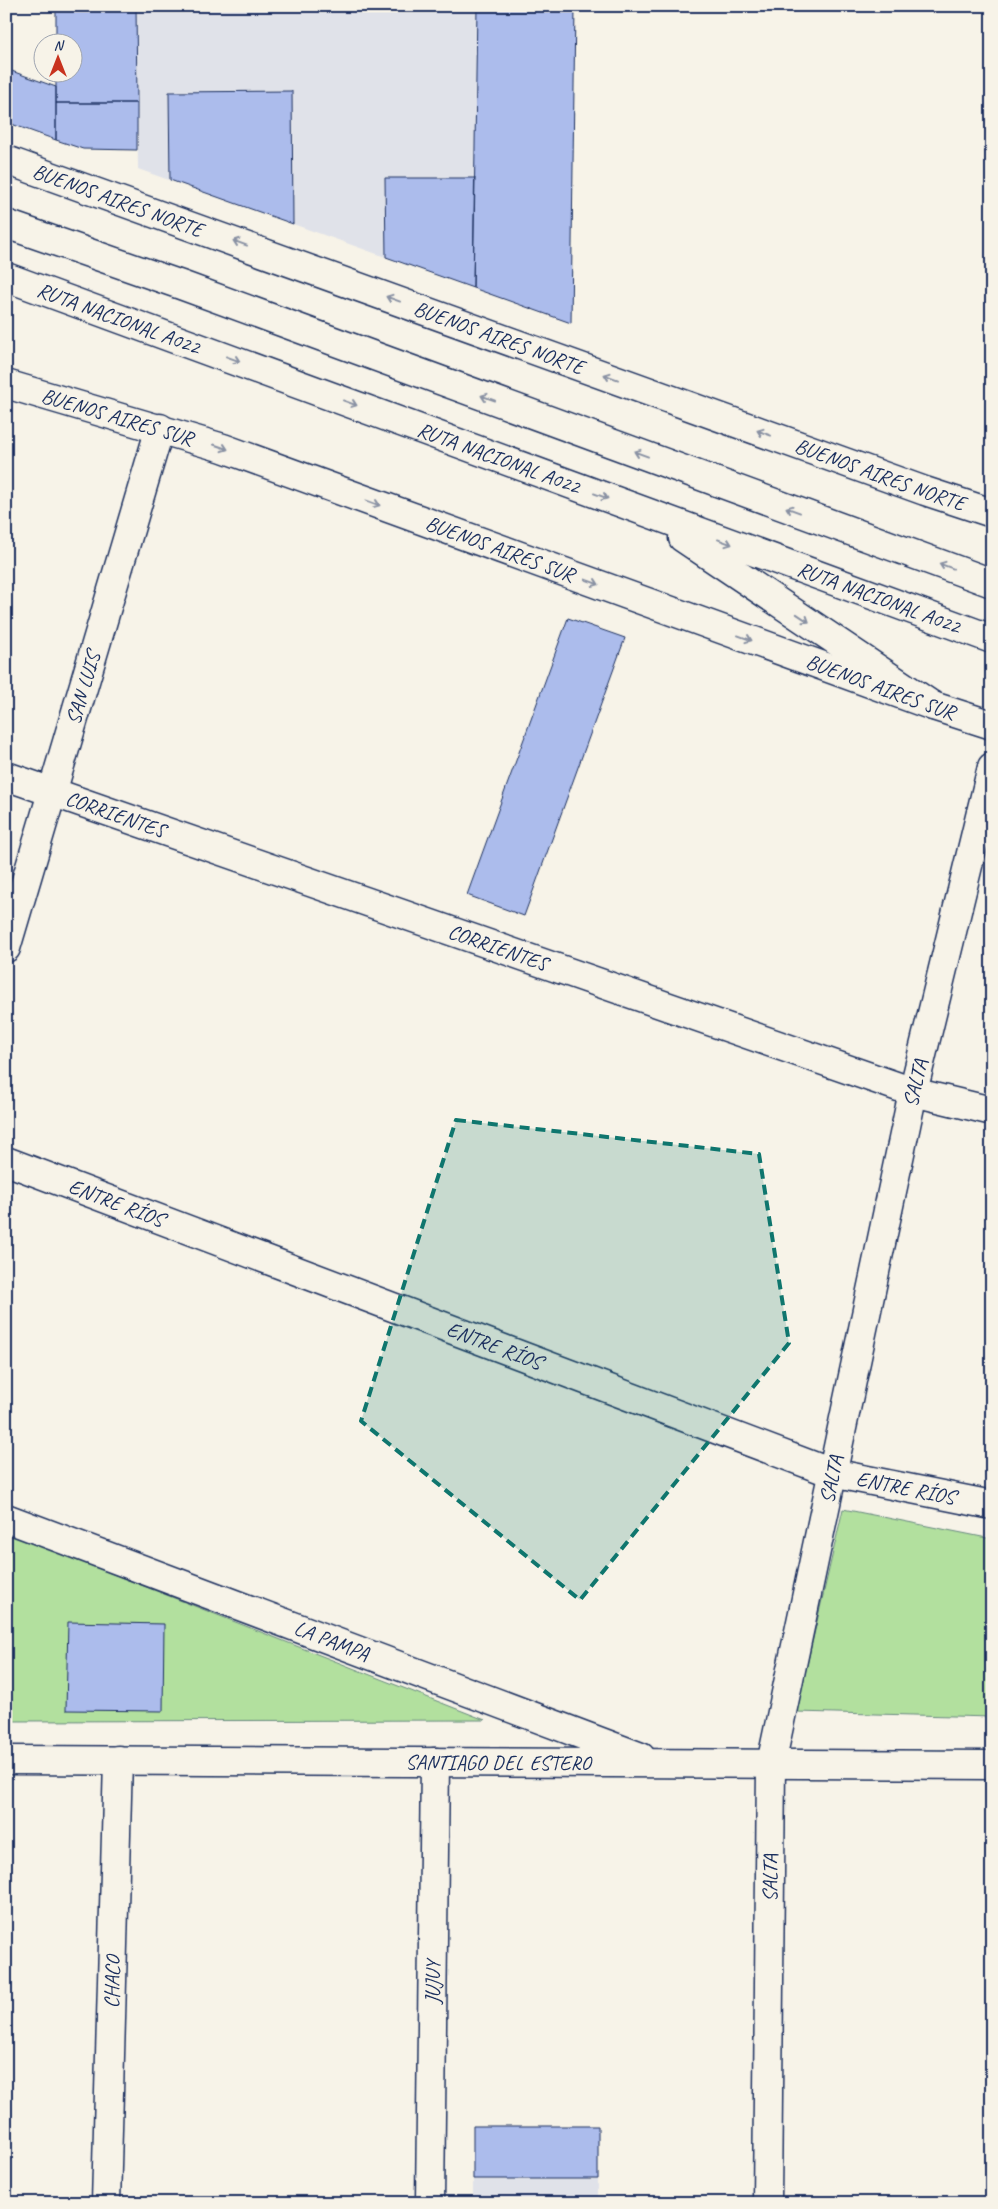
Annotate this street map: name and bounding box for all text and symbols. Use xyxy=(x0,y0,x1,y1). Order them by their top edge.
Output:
north arrow xyxy=(32,32,82,82)
text: N xyxy=(54,37,65,54)
street label: BUENOS AIRES NORTE xyxy=(29,158,209,244)
one-way arrow xyxy=(233,238,248,247)
street label: RUTA NACIONAL A022 xyxy=(34,277,205,361)
one-way arrow xyxy=(385,294,401,303)
street label: BUENOS AIRES NORTE xyxy=(410,295,590,381)
one-way arrow xyxy=(225,355,240,364)
one-way arrow xyxy=(604,372,620,382)
street label: BUENOS AIRES SUR xyxy=(39,382,199,452)
one-way arrow xyxy=(481,393,496,402)
one-way arrow xyxy=(342,399,357,408)
street label: RUTA NACIONAL A022 xyxy=(414,416,585,500)
one-way arrow xyxy=(757,428,772,437)
street label: BUENOS AIRES NORTE xyxy=(791,432,971,517)
one-way arrow xyxy=(212,443,228,452)
one-way arrow xyxy=(634,449,649,458)
one-way arrow xyxy=(593,492,608,501)
one-way arrow xyxy=(365,499,381,508)
one-way arrow xyxy=(786,505,802,514)
street label: BUENOS AIRES SUR xyxy=(422,510,581,589)
one-way arrow xyxy=(717,538,732,547)
street label: RUTA NACIONAL A022 xyxy=(794,556,965,640)
one-way arrow xyxy=(939,561,954,570)
one-way arrow xyxy=(584,578,599,587)
one-way arrow xyxy=(796,613,810,624)
one-way arrow xyxy=(736,634,752,643)
street label: SAN LUIS xyxy=(60,645,107,727)
street label: BUENOS AIRES SUR xyxy=(803,648,961,726)
street label: CORRIENTES xyxy=(62,785,172,844)
street label: CORRIENTES xyxy=(445,918,554,978)
street label: SALTA xyxy=(897,1056,934,1109)
street label: ENTRE RÍOS xyxy=(65,1173,171,1234)
street label: ENTRE RÍOS xyxy=(443,1316,549,1377)
street label: SALTA xyxy=(813,1453,849,1505)
street label: ENTRE RÍOS xyxy=(854,1465,961,1511)
street label: LA PAMPA xyxy=(291,1615,373,1667)
street label: SANTIAGO DEL ESTERO xyxy=(405,1749,593,1776)
street label: SALTA xyxy=(757,1853,783,1902)
street label: CHACO xyxy=(98,1953,126,2009)
street label: JUJUY xyxy=(419,1957,446,2005)

